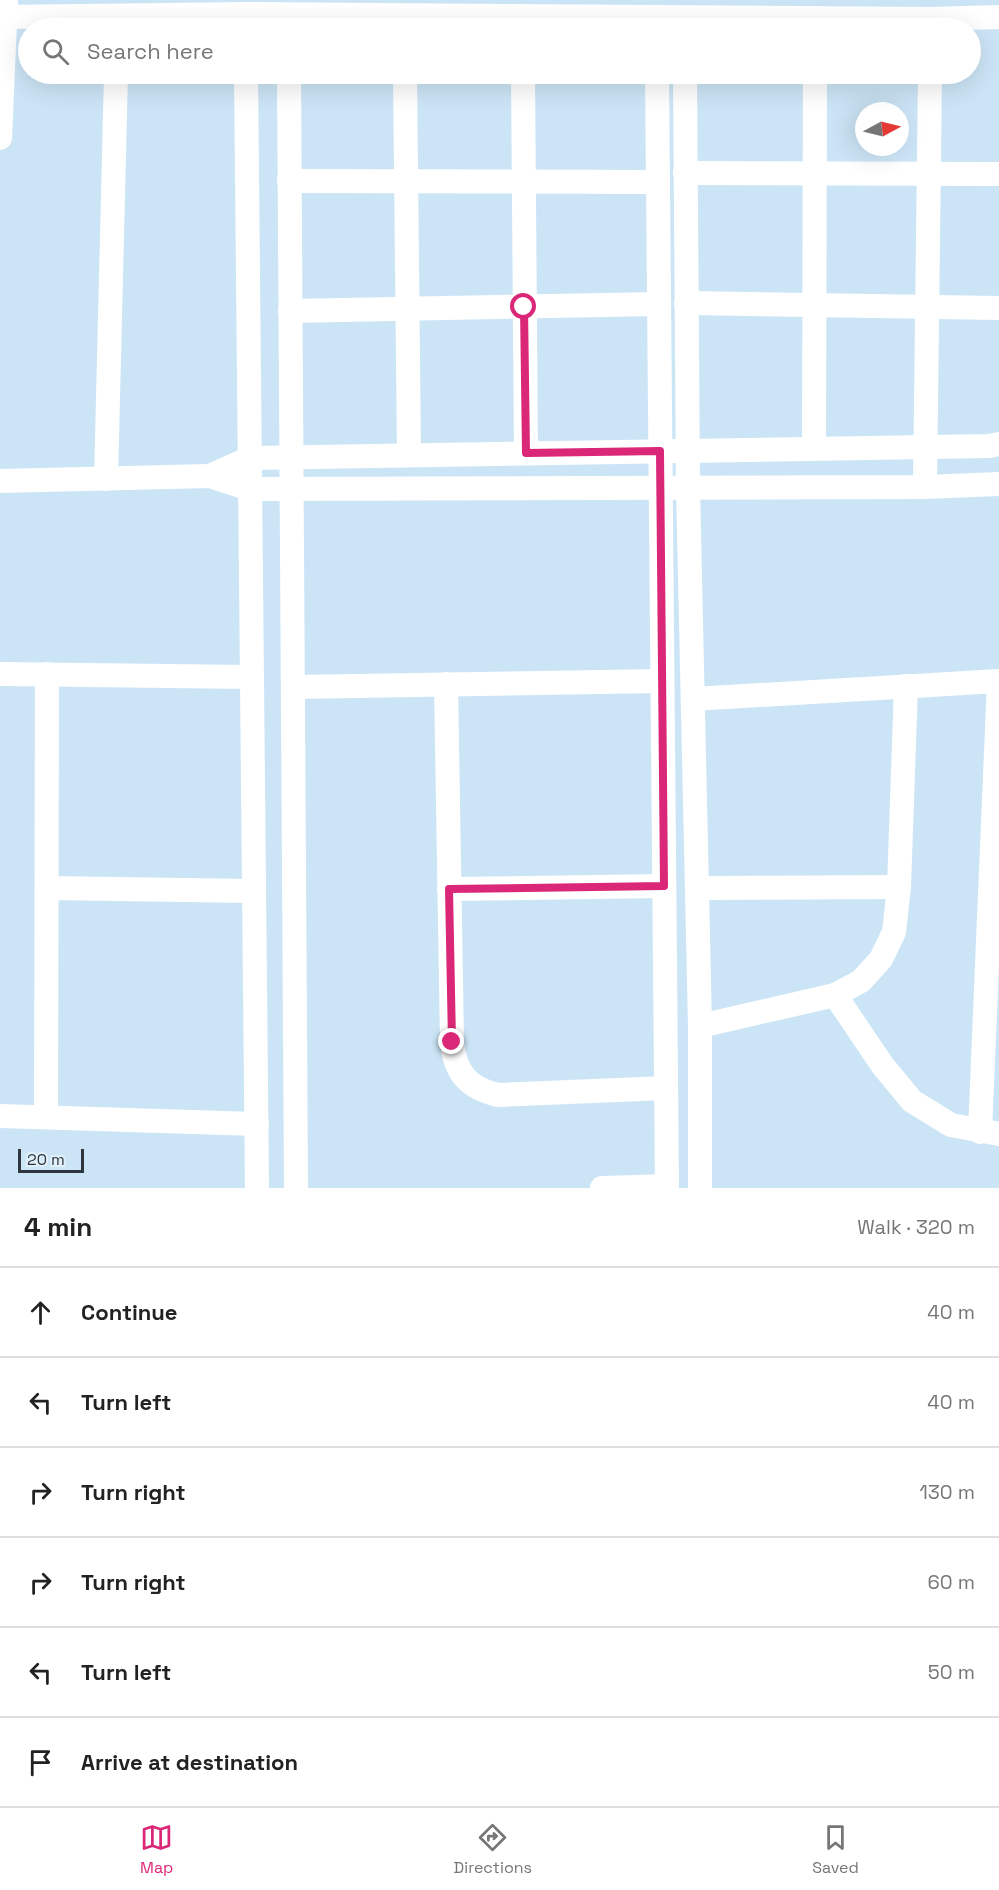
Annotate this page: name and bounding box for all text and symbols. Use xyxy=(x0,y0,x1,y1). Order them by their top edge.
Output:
search box xyxy=(18,18,981,84)
icon: search xyxy=(39,35,72,68)
text: Search here xyxy=(87,37,214,65)
north arrow xyxy=(855,102,909,156)
route start xyxy=(510,293,536,319)
route end xyxy=(438,1028,464,1054)
scale bar xyxy=(18,1146,84,1174)
text: 20 m xyxy=(27,1149,65,1170)
text: 4 min xyxy=(24,1210,92,1244)
text: Walk · 320 m xyxy=(857,1214,975,1240)
icon: ahead xyxy=(24,1296,57,1329)
text: Continue xyxy=(81,1298,177,1326)
text: 40 m xyxy=(927,1299,975,1325)
icon: left xyxy=(24,1386,57,1419)
text: Turn left xyxy=(81,1388,171,1416)
text: 40 m xyxy=(927,1389,975,1415)
icon: right xyxy=(24,1476,57,1509)
text: Turn right xyxy=(81,1478,186,1506)
text: 130 m xyxy=(919,1479,975,1505)
icon: right xyxy=(24,1566,57,1599)
text: Turn right xyxy=(81,1568,186,1596)
text: 60 m xyxy=(928,1569,975,1595)
icon: left xyxy=(24,1656,57,1689)
text: Turn left xyxy=(81,1658,171,1686)
text: 50 m xyxy=(928,1659,975,1685)
icon: arrive xyxy=(24,1746,57,1779)
text: Arrive at destination xyxy=(81,1748,298,1776)
tab: Map xyxy=(140,1821,173,1878)
tab: Directions xyxy=(454,1821,532,1878)
tab: Saved xyxy=(812,1821,859,1878)

